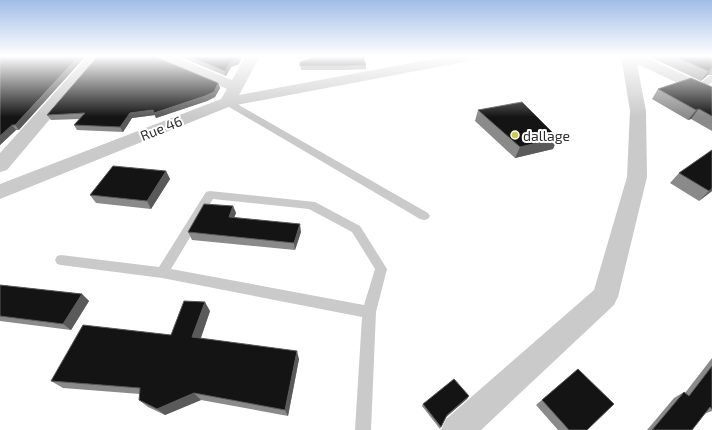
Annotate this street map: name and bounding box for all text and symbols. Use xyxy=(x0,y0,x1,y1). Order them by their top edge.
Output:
street label: Rue 46 xyxy=(137,112,185,144)
place label: dallage xyxy=(523,127,570,144)
marker: dallage xyxy=(510,130,520,140)

